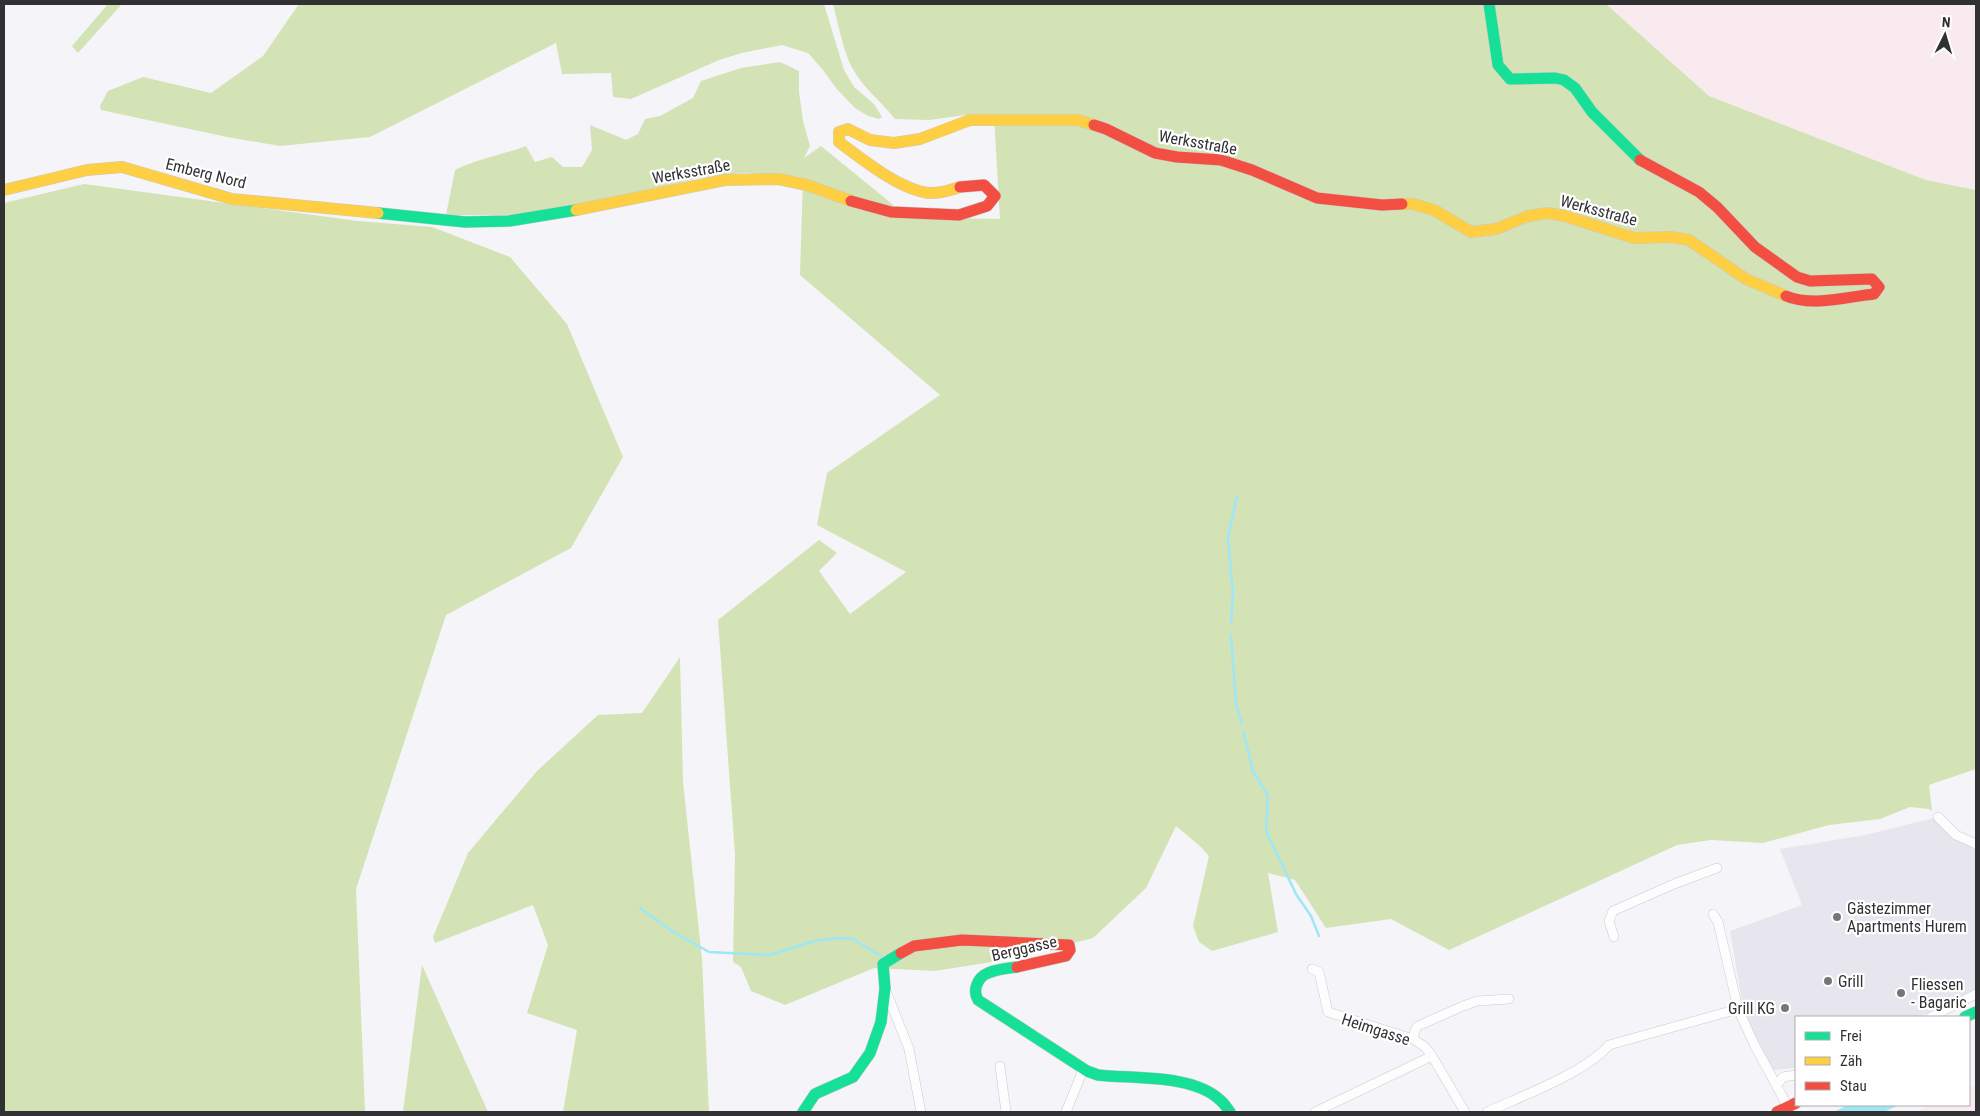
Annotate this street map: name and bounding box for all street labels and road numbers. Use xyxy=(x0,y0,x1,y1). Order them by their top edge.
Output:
street label: Werksstraße xyxy=(1157,126,1238,159)
street label: Emberg Nord xyxy=(164,154,248,193)
street label: Werksstraße xyxy=(651,155,732,188)
street label: Werksstraße xyxy=(1558,191,1639,230)
street label: Berggasse xyxy=(990,932,1059,965)
street label: Heimgasse xyxy=(1339,1010,1412,1049)

